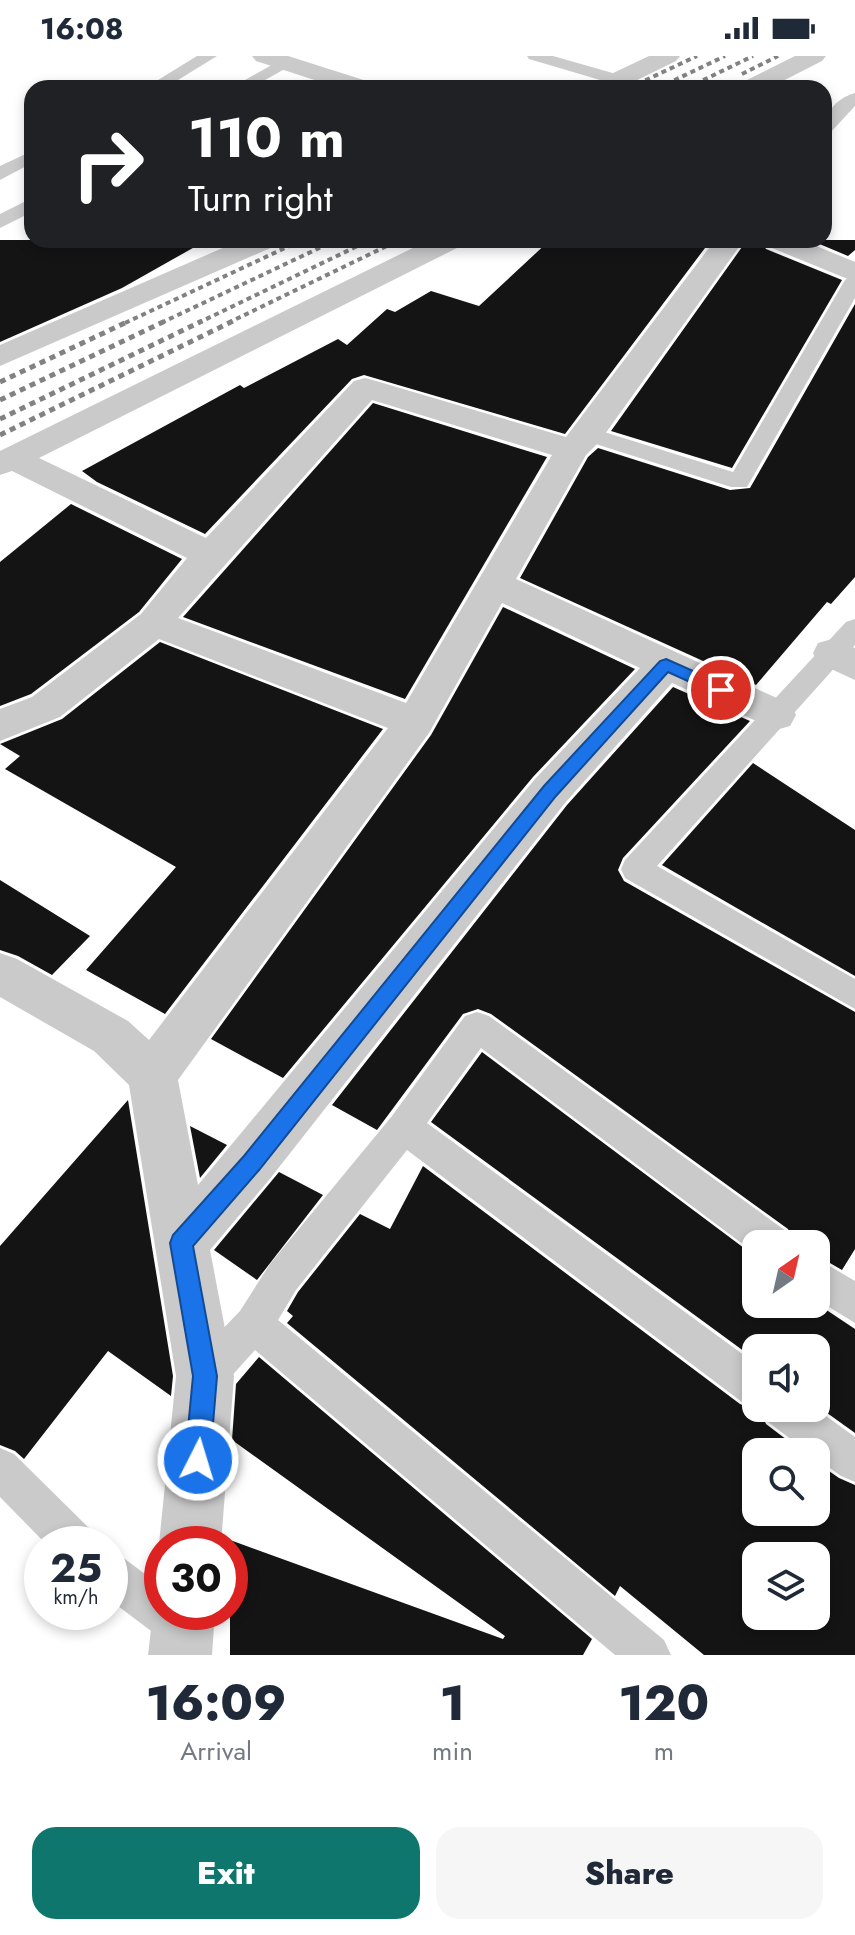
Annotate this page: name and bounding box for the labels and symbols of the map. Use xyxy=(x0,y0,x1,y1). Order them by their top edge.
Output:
pin xyxy=(687,656,755,724)
north arrow xyxy=(742,1230,830,1318)
position arrow xyxy=(156,1418,240,1502)
speed limit sign: 30 xyxy=(144,1526,248,1630)

